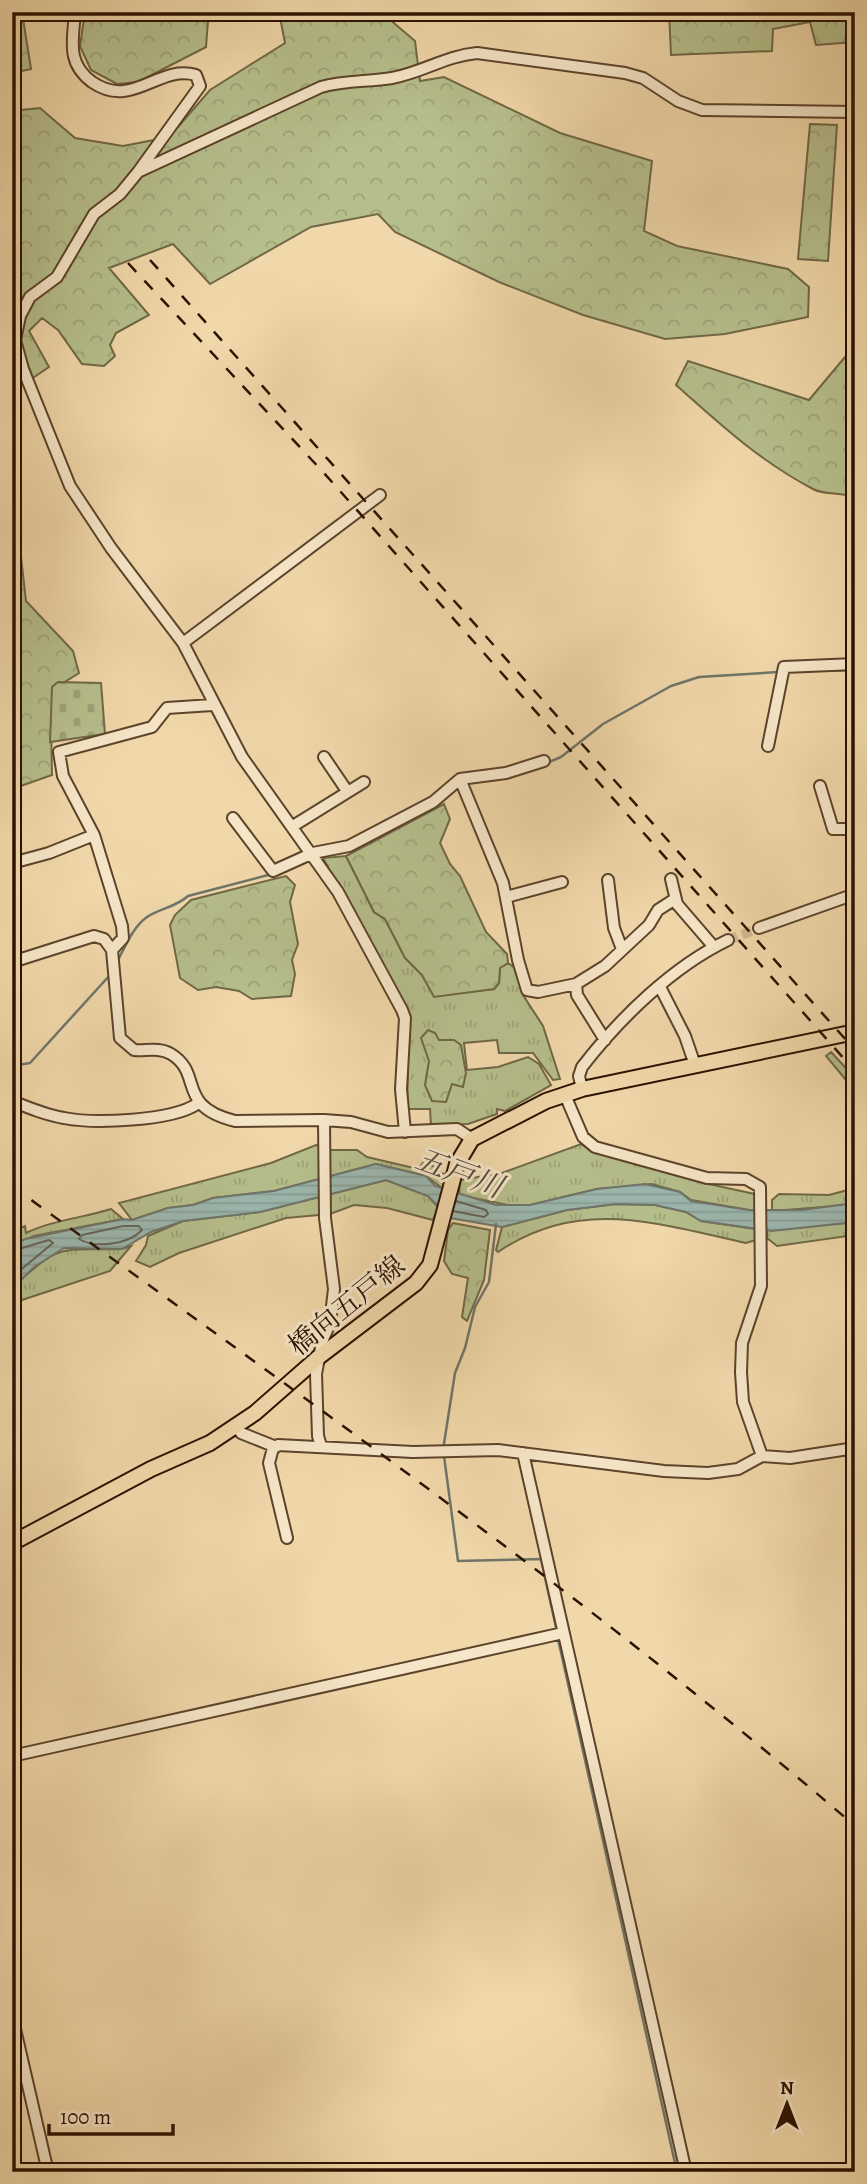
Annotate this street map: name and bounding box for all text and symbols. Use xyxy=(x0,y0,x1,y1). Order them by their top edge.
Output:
water label: 五戸川 xyxy=(410,1139,511,1208)
street label: 橋向五戸線 xyxy=(280,1247,413,1365)
north arrow xyxy=(752,2068,822,2138)
text: N xyxy=(780,2075,794,2101)
scale bar xyxy=(49,2093,173,2137)
text: 100 m xyxy=(60,2103,111,2131)

